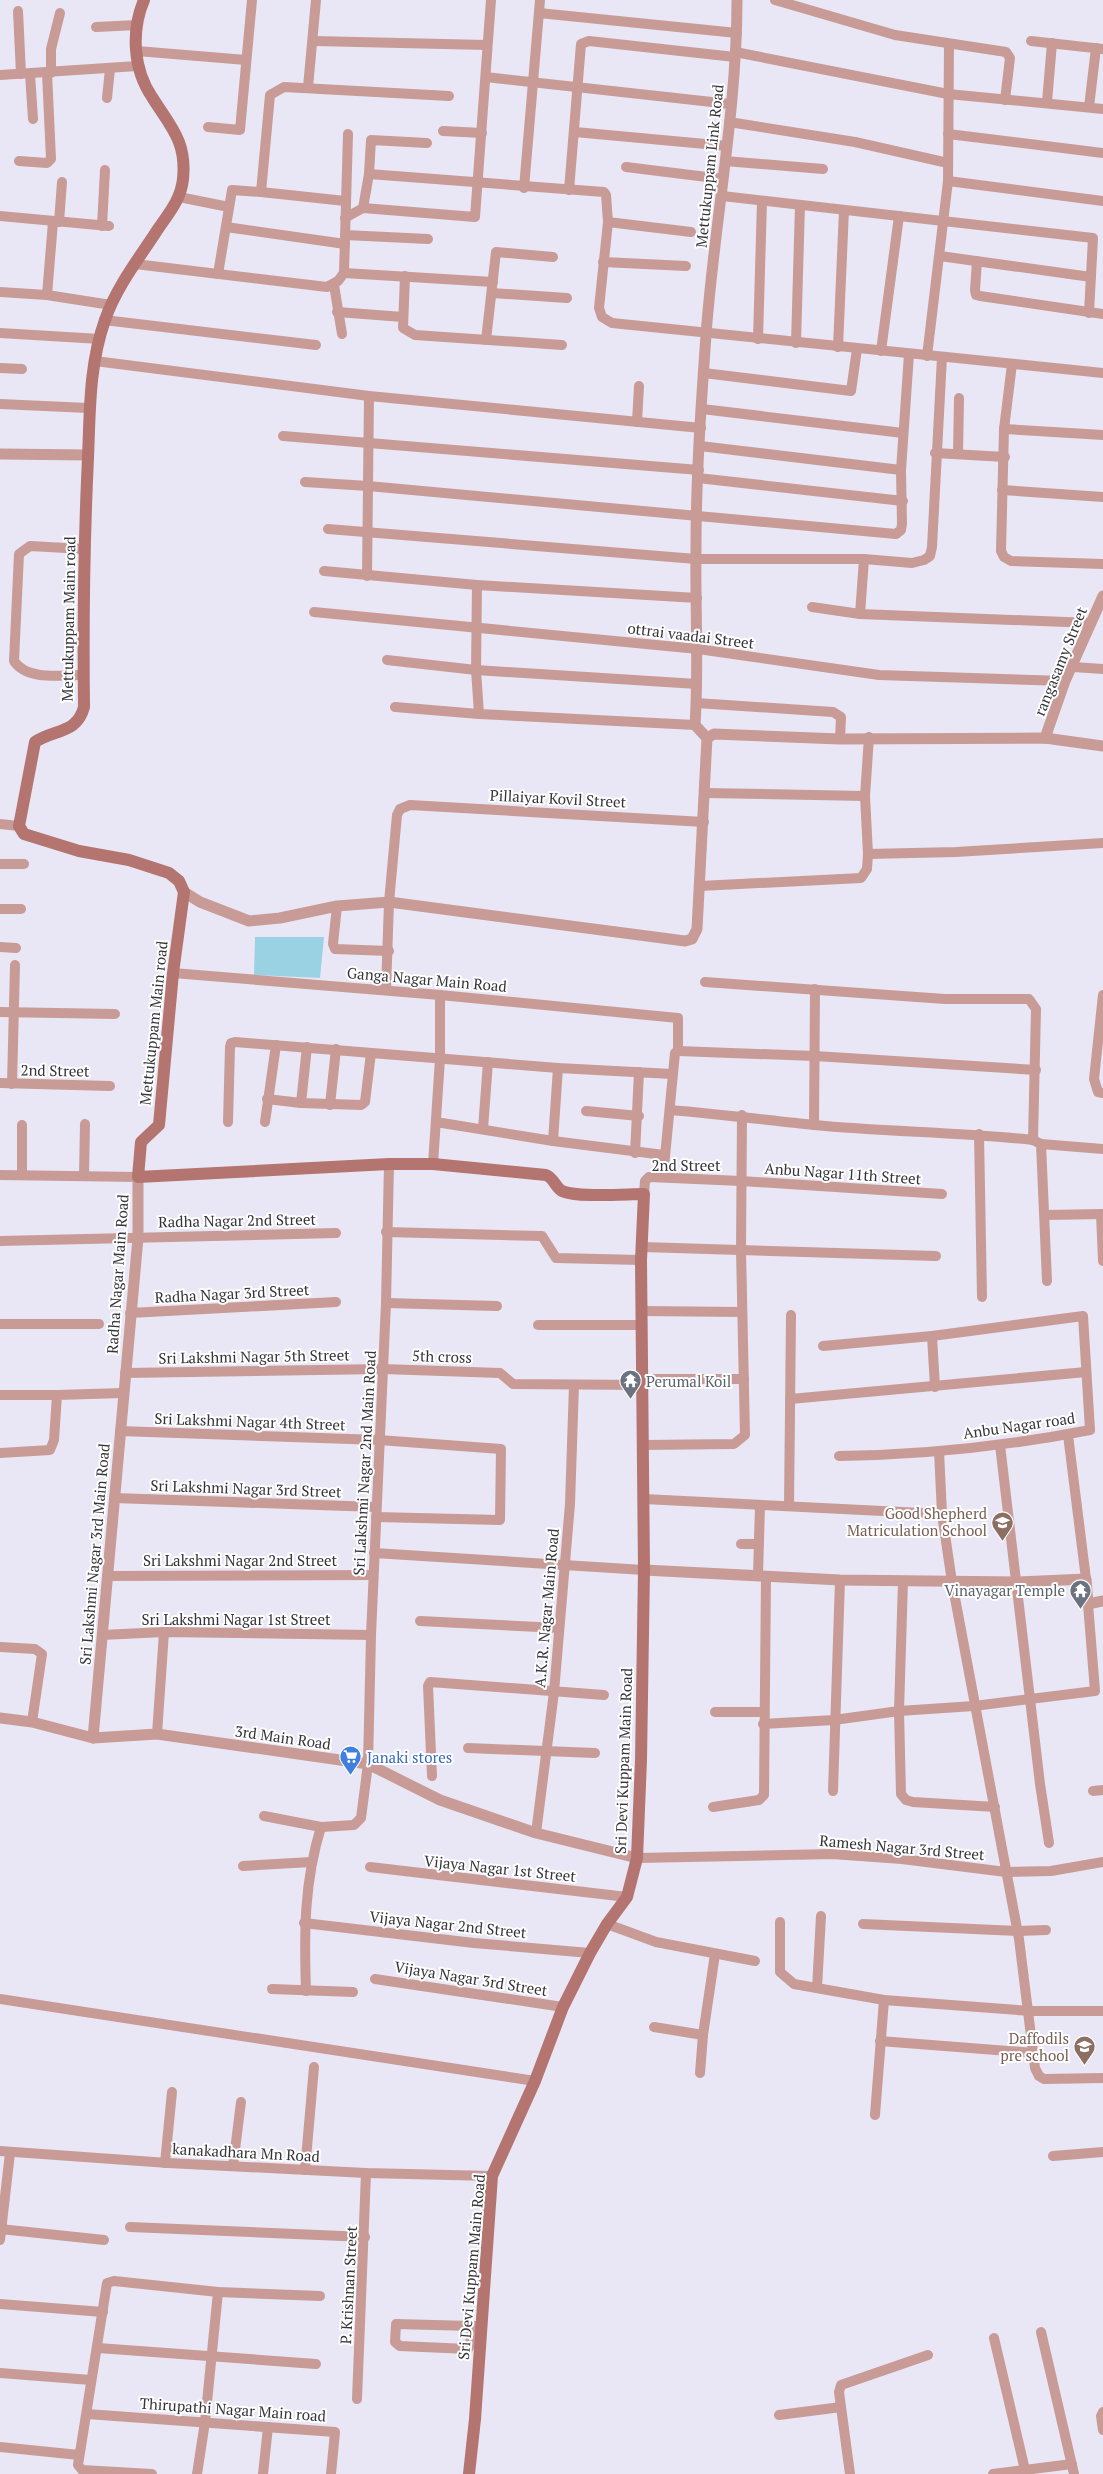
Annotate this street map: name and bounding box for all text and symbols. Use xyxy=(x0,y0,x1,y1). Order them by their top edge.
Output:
street label: Mettukuppam Link Road xyxy=(690,83,728,249)
street label: Mettukuppam Main road xyxy=(57,536,79,702)
street label: rangasamy Street xyxy=(1029,603,1091,719)
street label: ottrai vaadai Street xyxy=(626,617,756,653)
street label: Pillaiyar Kovil Street xyxy=(489,784,627,812)
street label: Mettukuppam Main road xyxy=(134,940,172,1106)
street label: Ganga Nagar Main Road xyxy=(346,962,508,996)
street label: 2nd Street xyxy=(20,1059,90,1081)
street label: 2nd Street xyxy=(652,1155,721,1175)
street label: Anbu Nagar 11th Street xyxy=(764,1158,922,1188)
street label: Radha Nagar Main Road xyxy=(101,1193,133,1355)
street label: Radha Nagar 2nd Street xyxy=(158,1209,316,1231)
street label: Radha Nagar 3rd Street xyxy=(154,1279,310,1307)
street label: Sri Lakshmi Nagar 5th Street xyxy=(158,1344,350,1368)
street label: 5th cross xyxy=(412,1345,472,1367)
street label: Sri Lakshmi Nagar 2nd Main Road xyxy=(348,1350,380,1576)
temple icon: Perumal Koil xyxy=(618,1369,642,1400)
place label: Perumal Koil xyxy=(646,1371,731,1391)
street label: Anbu Nagar road xyxy=(962,1407,1076,1443)
street label: Sri Lakshmi Nagar 4th Street xyxy=(154,1408,346,1434)
street label: Sri Lakshmi Nagar 3rd Main Road xyxy=(74,1442,114,1666)
street label: Sri Lakshmi Nagar 3rd Street xyxy=(150,1475,342,1501)
place label: Good Shepherd Matriculation School xyxy=(847,1503,987,1540)
school or university icon: Good Shepherd Matriculation School xyxy=(991,1510,1015,1541)
street label: A.K.R. Nagar Main Road xyxy=(529,1528,563,1688)
street label: Sri Lakshmi Nagar 2nd Street xyxy=(143,1550,338,1570)
temple icon: Vinayagar Temple xyxy=(1069,1578,1093,1609)
place label: Vinayagar Temple xyxy=(944,1580,1065,1600)
street label: Sri Lakshmi Nagar 1st Street xyxy=(141,1609,331,1629)
street label: Sri Devi Kuppam Main Road xyxy=(610,1668,636,1854)
street label: 3rd Main Road xyxy=(234,1720,332,1754)
supermarket icon: Janaki stores xyxy=(339,1745,363,1776)
place label: Janaki stores xyxy=(367,1747,452,1767)
street label: Ramesh Nagar 3rd Street xyxy=(819,1830,986,1864)
street label: Vijaya Nagar 1st Street xyxy=(423,1850,577,1886)
street label: Vijaya Nagar 2nd Street xyxy=(368,1906,528,1942)
street label: Vijaya Nagar 3rd Street xyxy=(393,1956,549,2000)
place label: Daffodils pre school xyxy=(1000,2028,1069,2065)
school or university icon: Daffodils pre school xyxy=(1073,2035,1097,2066)
street label: kanakadhara Mn Road xyxy=(172,2138,320,2166)
street label: Sri Devi Kuppam Main Road xyxy=(453,2173,489,2361)
street label: P. Krishnan Street xyxy=(335,2225,361,2345)
street label: Thirupathi Nagar Main road xyxy=(139,2393,327,2425)

